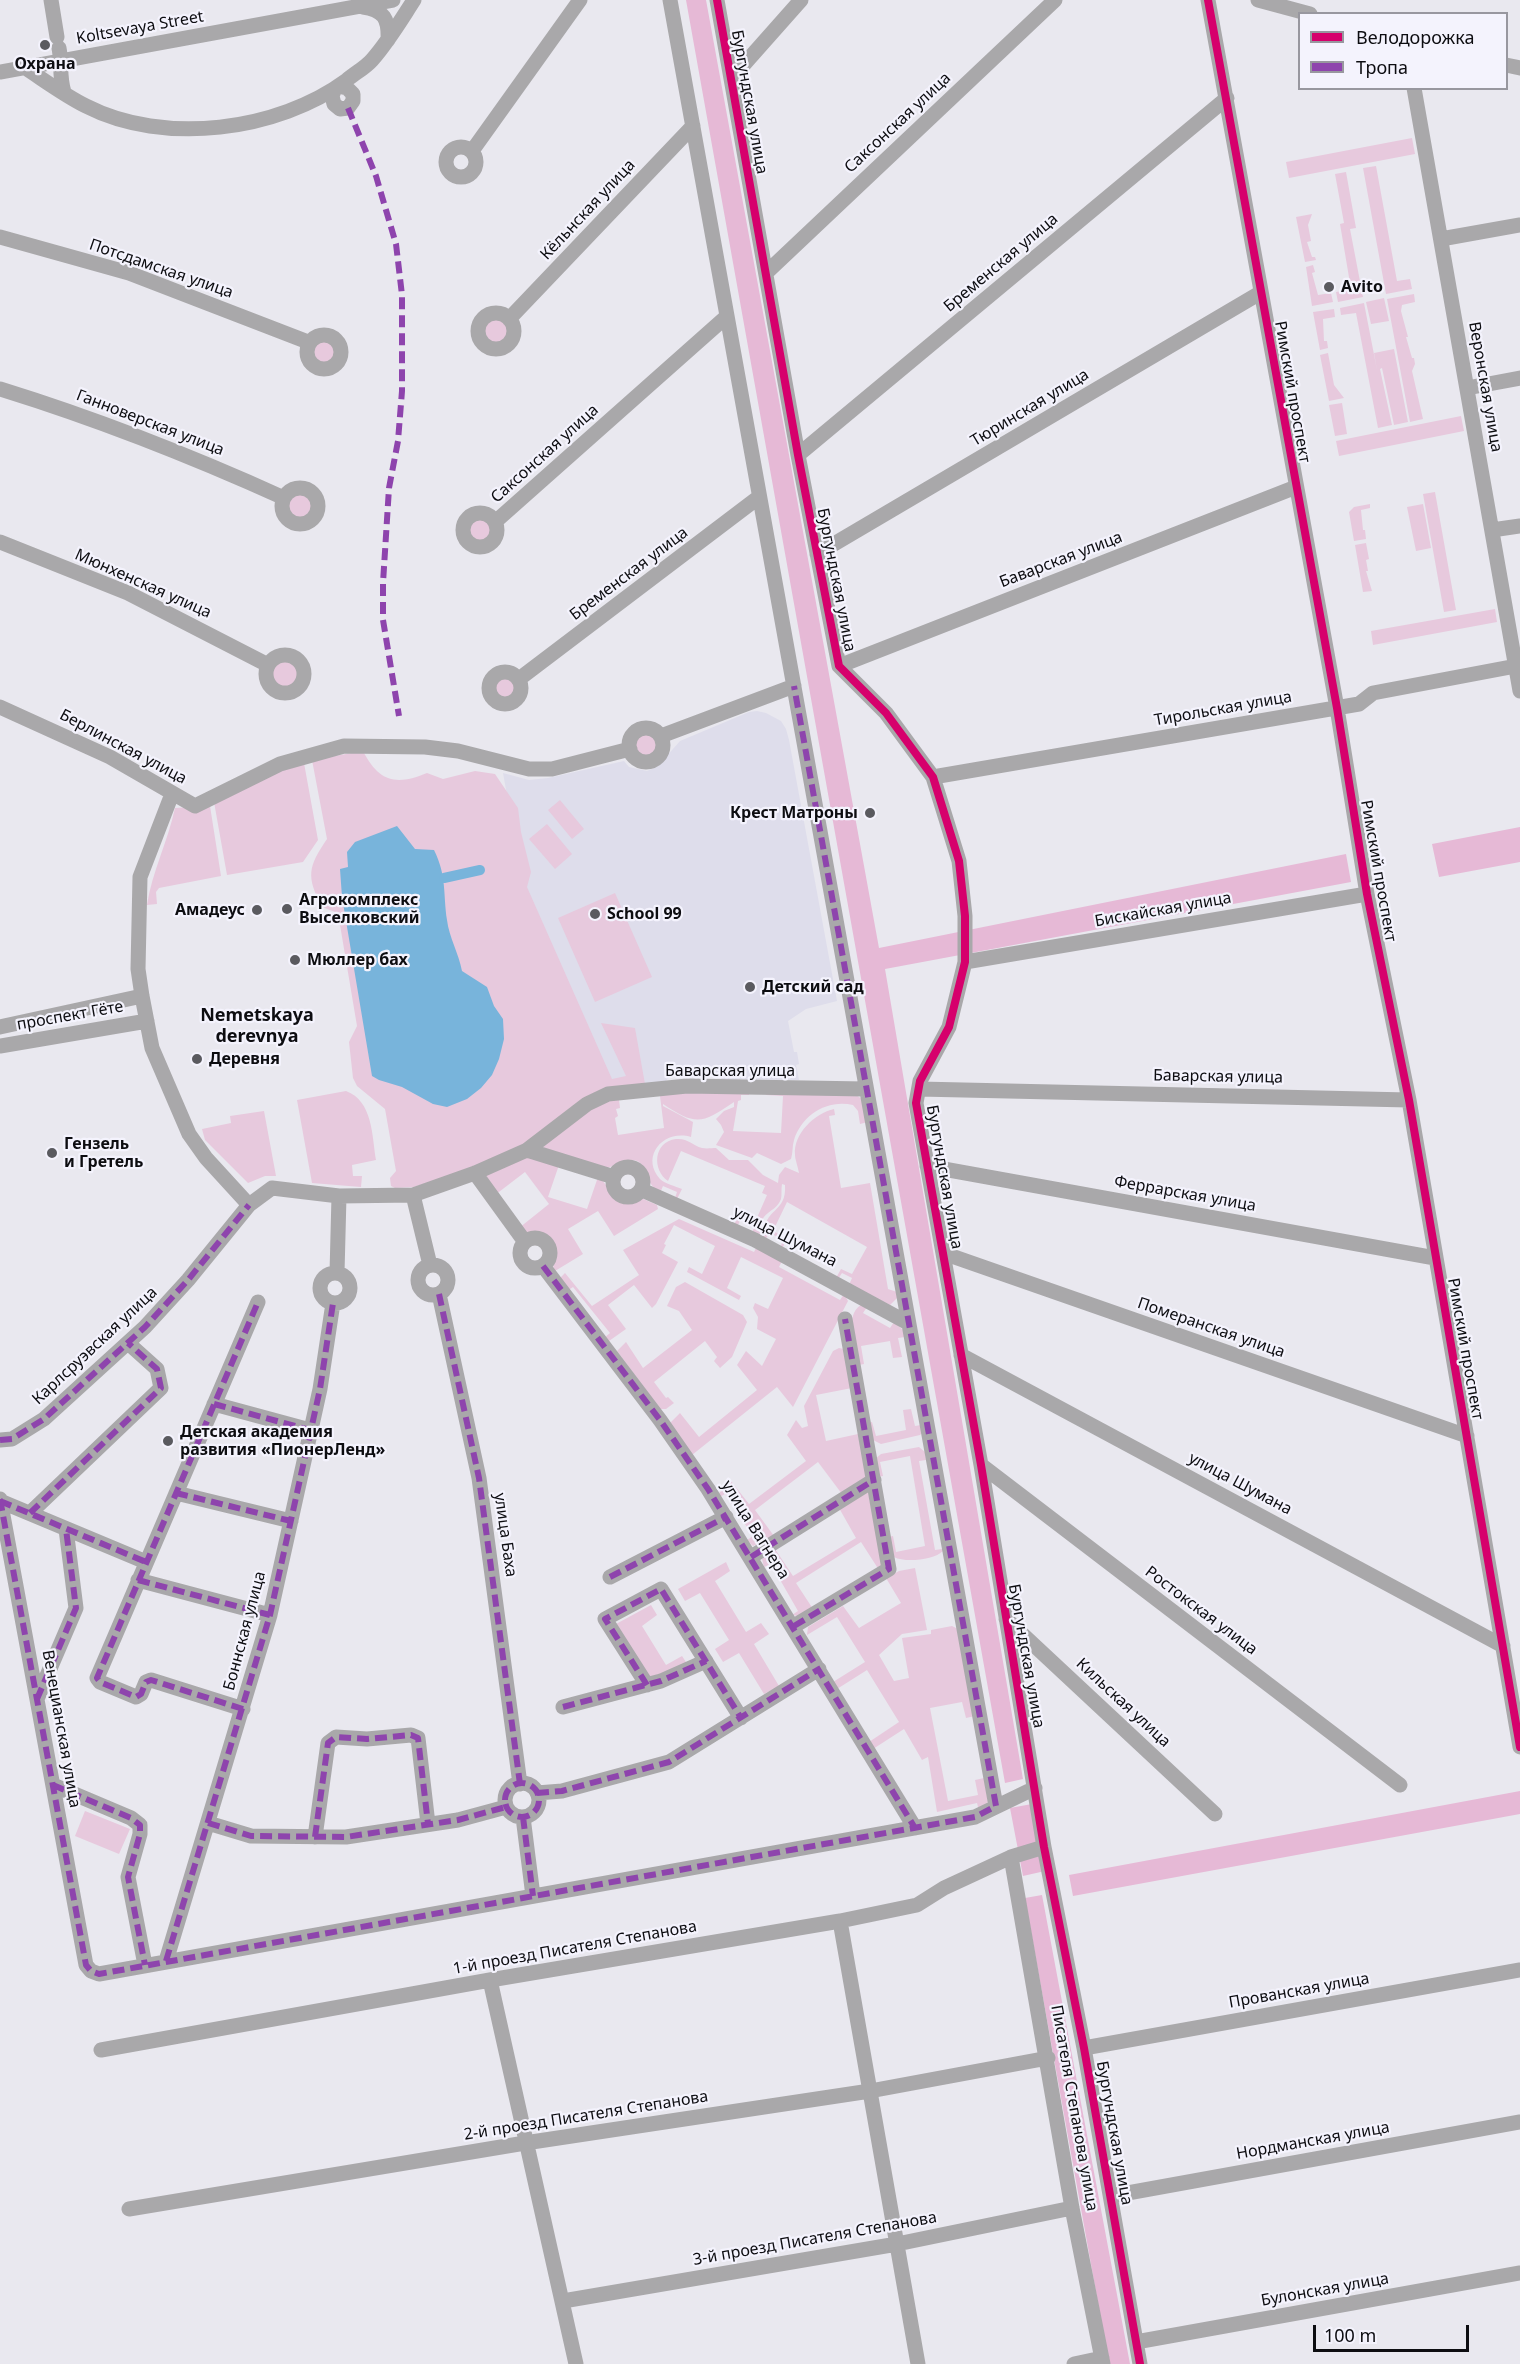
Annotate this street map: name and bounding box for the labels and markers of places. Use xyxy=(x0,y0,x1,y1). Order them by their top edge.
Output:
marker: Охрана xyxy=(38,38,52,52)
place label: Охрана xyxy=(14,54,76,74)
place label: Avito xyxy=(1341,277,1383,297)
marker: Avito xyxy=(1322,280,1336,294)
place label: Крест Матроны xyxy=(730,803,858,823)
marker: Крест Матроны xyxy=(863,806,877,820)
place label: Агрокомплекс Выселковский xyxy=(299,890,420,928)
place label: Амадеус xyxy=(175,900,245,920)
marker: Агрокомплекс Выселковский xyxy=(280,902,294,916)
marker: Амадеус xyxy=(250,903,264,917)
place label: School 99 xyxy=(607,904,682,924)
marker: School 99 xyxy=(588,907,602,921)
place label: Мюллер бах xyxy=(307,950,408,970)
marker: Мюллер бах xyxy=(288,953,302,967)
place label: Детский сад xyxy=(762,977,864,997)
marker: Детский сад xyxy=(743,980,757,994)
place label: Деревня xyxy=(209,1049,280,1069)
marker: Деревня xyxy=(190,1052,204,1066)
place label: Гензель и Гретель xyxy=(64,1134,144,1172)
marker: Гензель и Гретель xyxy=(45,1146,59,1160)
place label: Детская академия развития «ПионерЛенд» xyxy=(180,1422,385,1460)
marker: Детская академия развития «ПионерЛенд» xyxy=(161,1434,175,1448)

